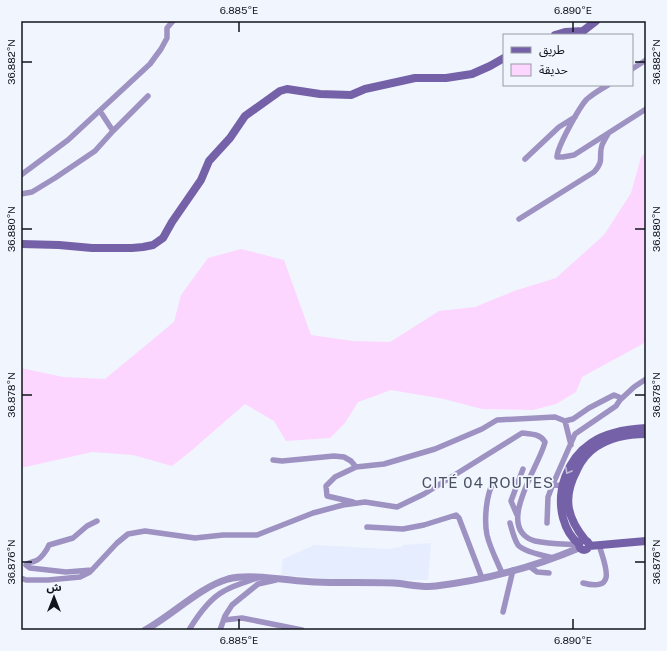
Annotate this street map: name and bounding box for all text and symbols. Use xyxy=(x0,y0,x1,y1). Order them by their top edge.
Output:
text: 6.885°E xyxy=(220,4,258,16)
text: 6.890°E xyxy=(554,4,592,16)
legend xyxy=(503,34,633,86)
text: 36.882°N xyxy=(5,39,17,85)
text: 36.882°N xyxy=(650,39,662,85)
text: طريق xyxy=(539,43,565,58)
text: حديقة xyxy=(539,63,568,77)
text: 36.880°N xyxy=(5,206,17,252)
text: 36.880°N xyxy=(650,206,662,252)
text: 36.878°N xyxy=(5,372,17,418)
text: 36.878°N xyxy=(650,372,662,418)
one-way arrow xyxy=(565,467,572,475)
district label: CITÉ 04 ROUTES xyxy=(422,474,554,491)
text: 36.876°N xyxy=(5,539,17,585)
text: 36.876°N xyxy=(650,539,662,585)
north arrow xyxy=(34,577,74,617)
text: ش xyxy=(46,581,62,594)
text: 6.885°E xyxy=(220,634,258,646)
text: 6.890°E xyxy=(554,634,592,646)

